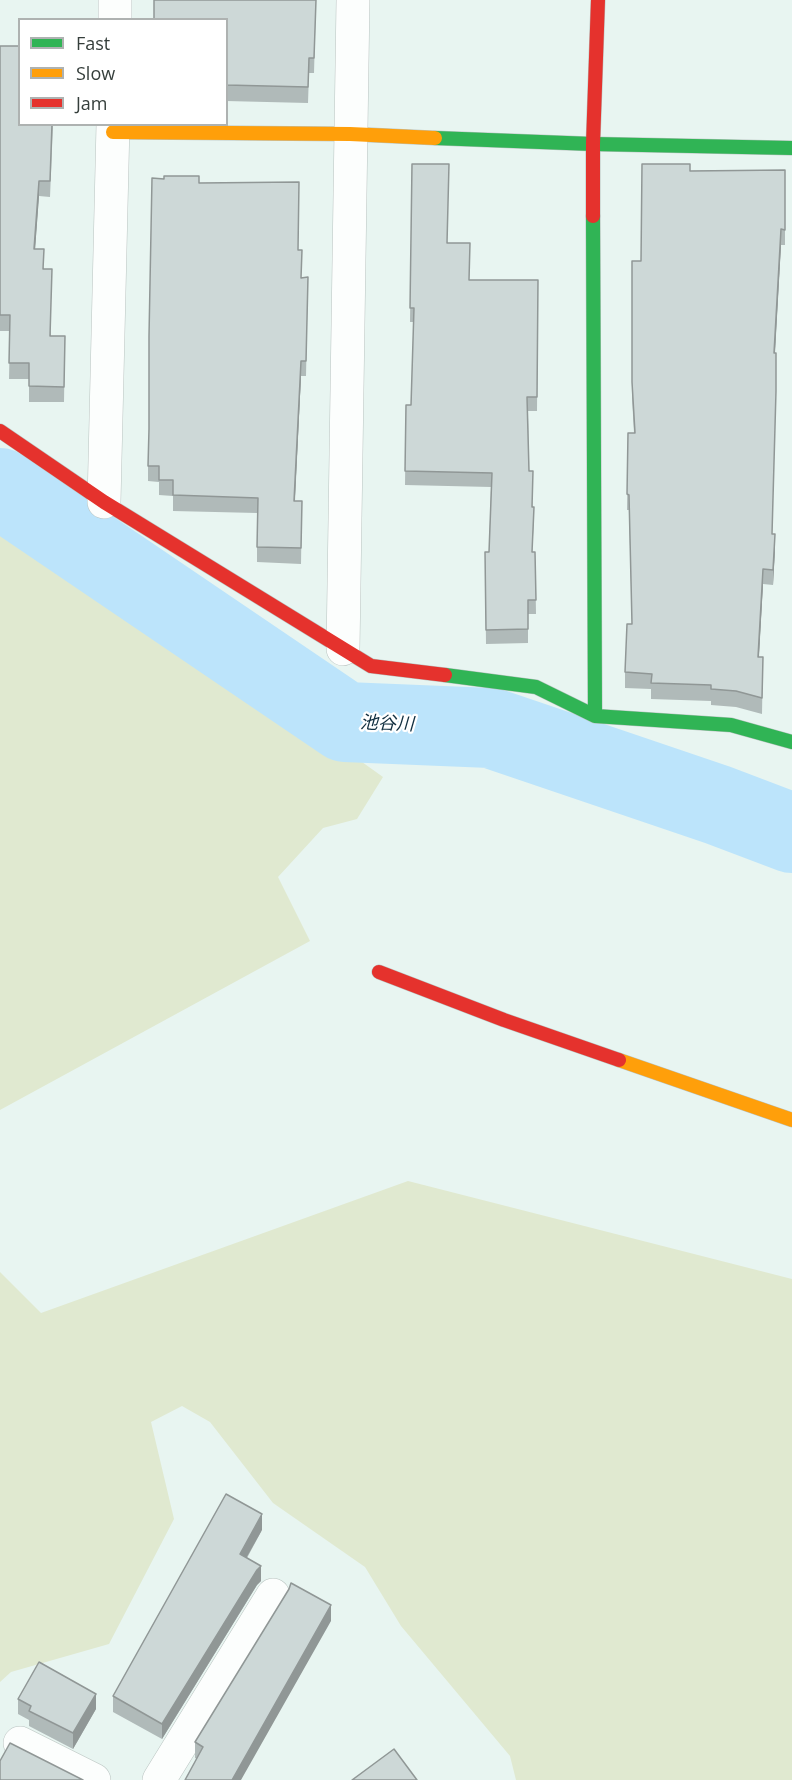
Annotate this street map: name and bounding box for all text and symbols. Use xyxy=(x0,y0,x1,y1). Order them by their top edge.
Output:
legend xyxy=(18,18,228,126)
text: Fast xyxy=(76,31,110,55)
text: Slow xyxy=(76,61,115,85)
text: Jam xyxy=(76,91,108,115)
water label: 池谷川 xyxy=(360,712,414,736)

